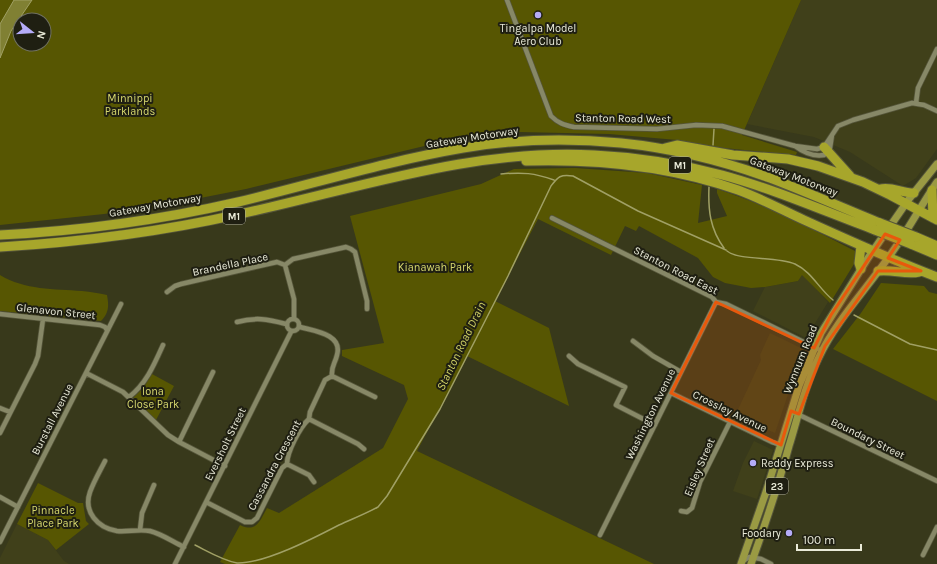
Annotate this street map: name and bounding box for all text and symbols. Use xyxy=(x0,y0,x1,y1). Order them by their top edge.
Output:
marker: Tingalpa Model Aero Club xyxy=(533,10,543,20)
north arrow xyxy=(12,12,52,52)
place label: Tingalpa Model Aero Club xyxy=(500,22,576,48)
text: N xyxy=(34,29,48,40)
park label: Minnippi Parklands xyxy=(105,92,155,118)
street label: Stanton Road West xyxy=(575,111,671,126)
street label: Gateway Motorway xyxy=(425,124,519,151)
street label: Gateway Motorway xyxy=(748,154,840,199)
road number: M1 xyxy=(669,157,691,173)
street label: Gateway Motorway xyxy=(108,191,202,220)
road number: M1 xyxy=(223,208,245,224)
street label: Stanton Road East xyxy=(631,244,720,297)
street label: Brandella Place xyxy=(191,250,269,279)
park label: Kianawah Park xyxy=(398,261,472,274)
water label: Stanton Road Drain xyxy=(433,299,489,393)
street label: Glenavon Street xyxy=(16,301,96,322)
street label: Wynnum Road xyxy=(781,323,820,396)
street label: Washington Avenue xyxy=(623,366,678,462)
street label: Burstall Avenue xyxy=(29,381,76,457)
park label: Iona Close Park xyxy=(127,385,179,411)
street label: Crossley Avenue xyxy=(691,388,769,435)
street label: Eversholt Street xyxy=(202,406,249,483)
street label: Boundary Street xyxy=(829,415,907,462)
street label: Cassandra Crescent xyxy=(245,418,304,513)
street label: Eisley Street xyxy=(681,436,718,498)
place label: Reddy Express xyxy=(761,457,834,470)
marker: Reddy Express xyxy=(748,458,758,468)
road number: 23 xyxy=(766,478,788,494)
park label: Pinnacle Place Park xyxy=(27,504,79,530)
scale bar xyxy=(797,526,861,552)
place label: Foodary xyxy=(742,527,781,540)
marker: Foodary xyxy=(784,528,794,538)
text: 100 m xyxy=(803,533,835,547)

